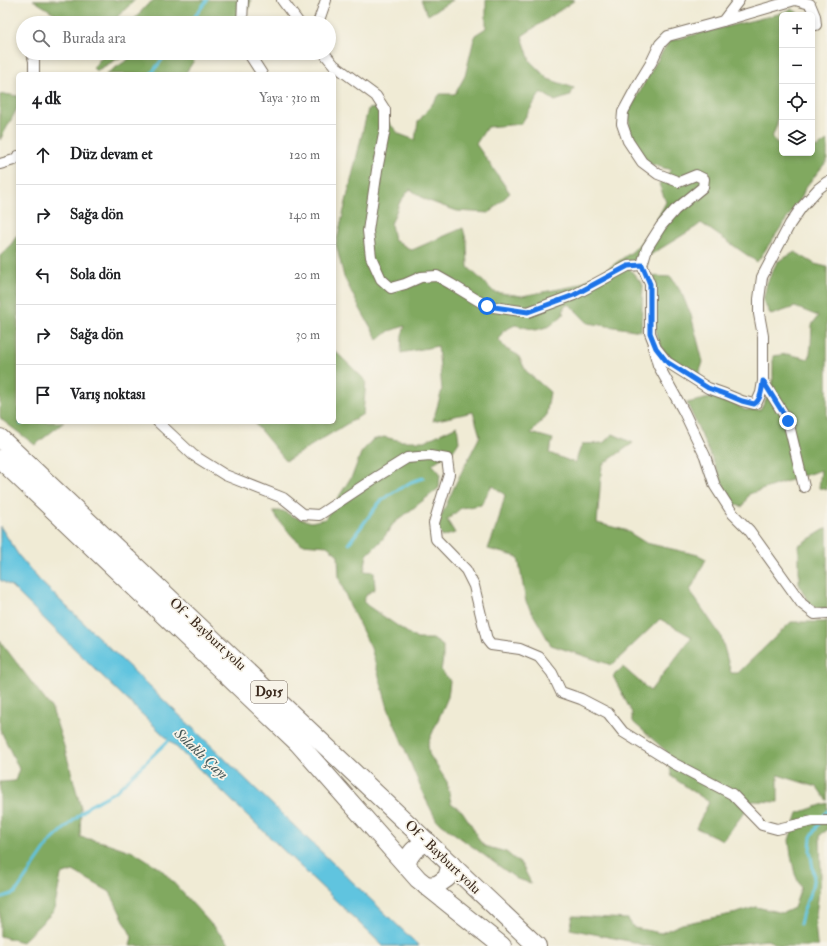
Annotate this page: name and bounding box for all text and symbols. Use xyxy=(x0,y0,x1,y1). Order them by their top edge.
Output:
map controls xyxy=(779,12,815,156)
button: + xyxy=(779,12,815,48)
search box xyxy=(16,16,336,60)
icon: search xyxy=(30,27,52,49)
text: Burada ara xyxy=(62,29,126,48)
button: − xyxy=(779,48,815,84)
button: locate xyxy=(779,84,815,120)
text: 4 dk xyxy=(32,88,61,109)
text: Yaya · 310 m xyxy=(259,90,320,106)
button: layers xyxy=(779,120,815,156)
icon: ahead xyxy=(32,144,54,166)
text: Düz devam et xyxy=(70,145,153,164)
text: 120 m xyxy=(289,147,320,163)
icon: right xyxy=(32,204,54,226)
text: Sağa dön xyxy=(70,205,124,224)
text: 140 m xyxy=(289,207,320,223)
icon: left xyxy=(32,264,54,286)
text: Sola dön xyxy=(70,265,121,284)
text: 20 m xyxy=(294,267,320,283)
route start xyxy=(478,297,496,315)
icon: right xyxy=(32,324,54,346)
text: Sağa dön xyxy=(70,325,124,344)
text: 30 m xyxy=(296,327,320,343)
icon: arrive xyxy=(32,384,54,406)
text: Varış noktası xyxy=(70,385,145,404)
route end xyxy=(779,412,797,430)
street label: Of - Bayburt yolu xyxy=(165,594,250,675)
road number: D915 xyxy=(251,681,287,703)
water label: Solaklı Çayı xyxy=(169,724,232,784)
street label: Of - Bayburt yolu xyxy=(401,817,485,898)

